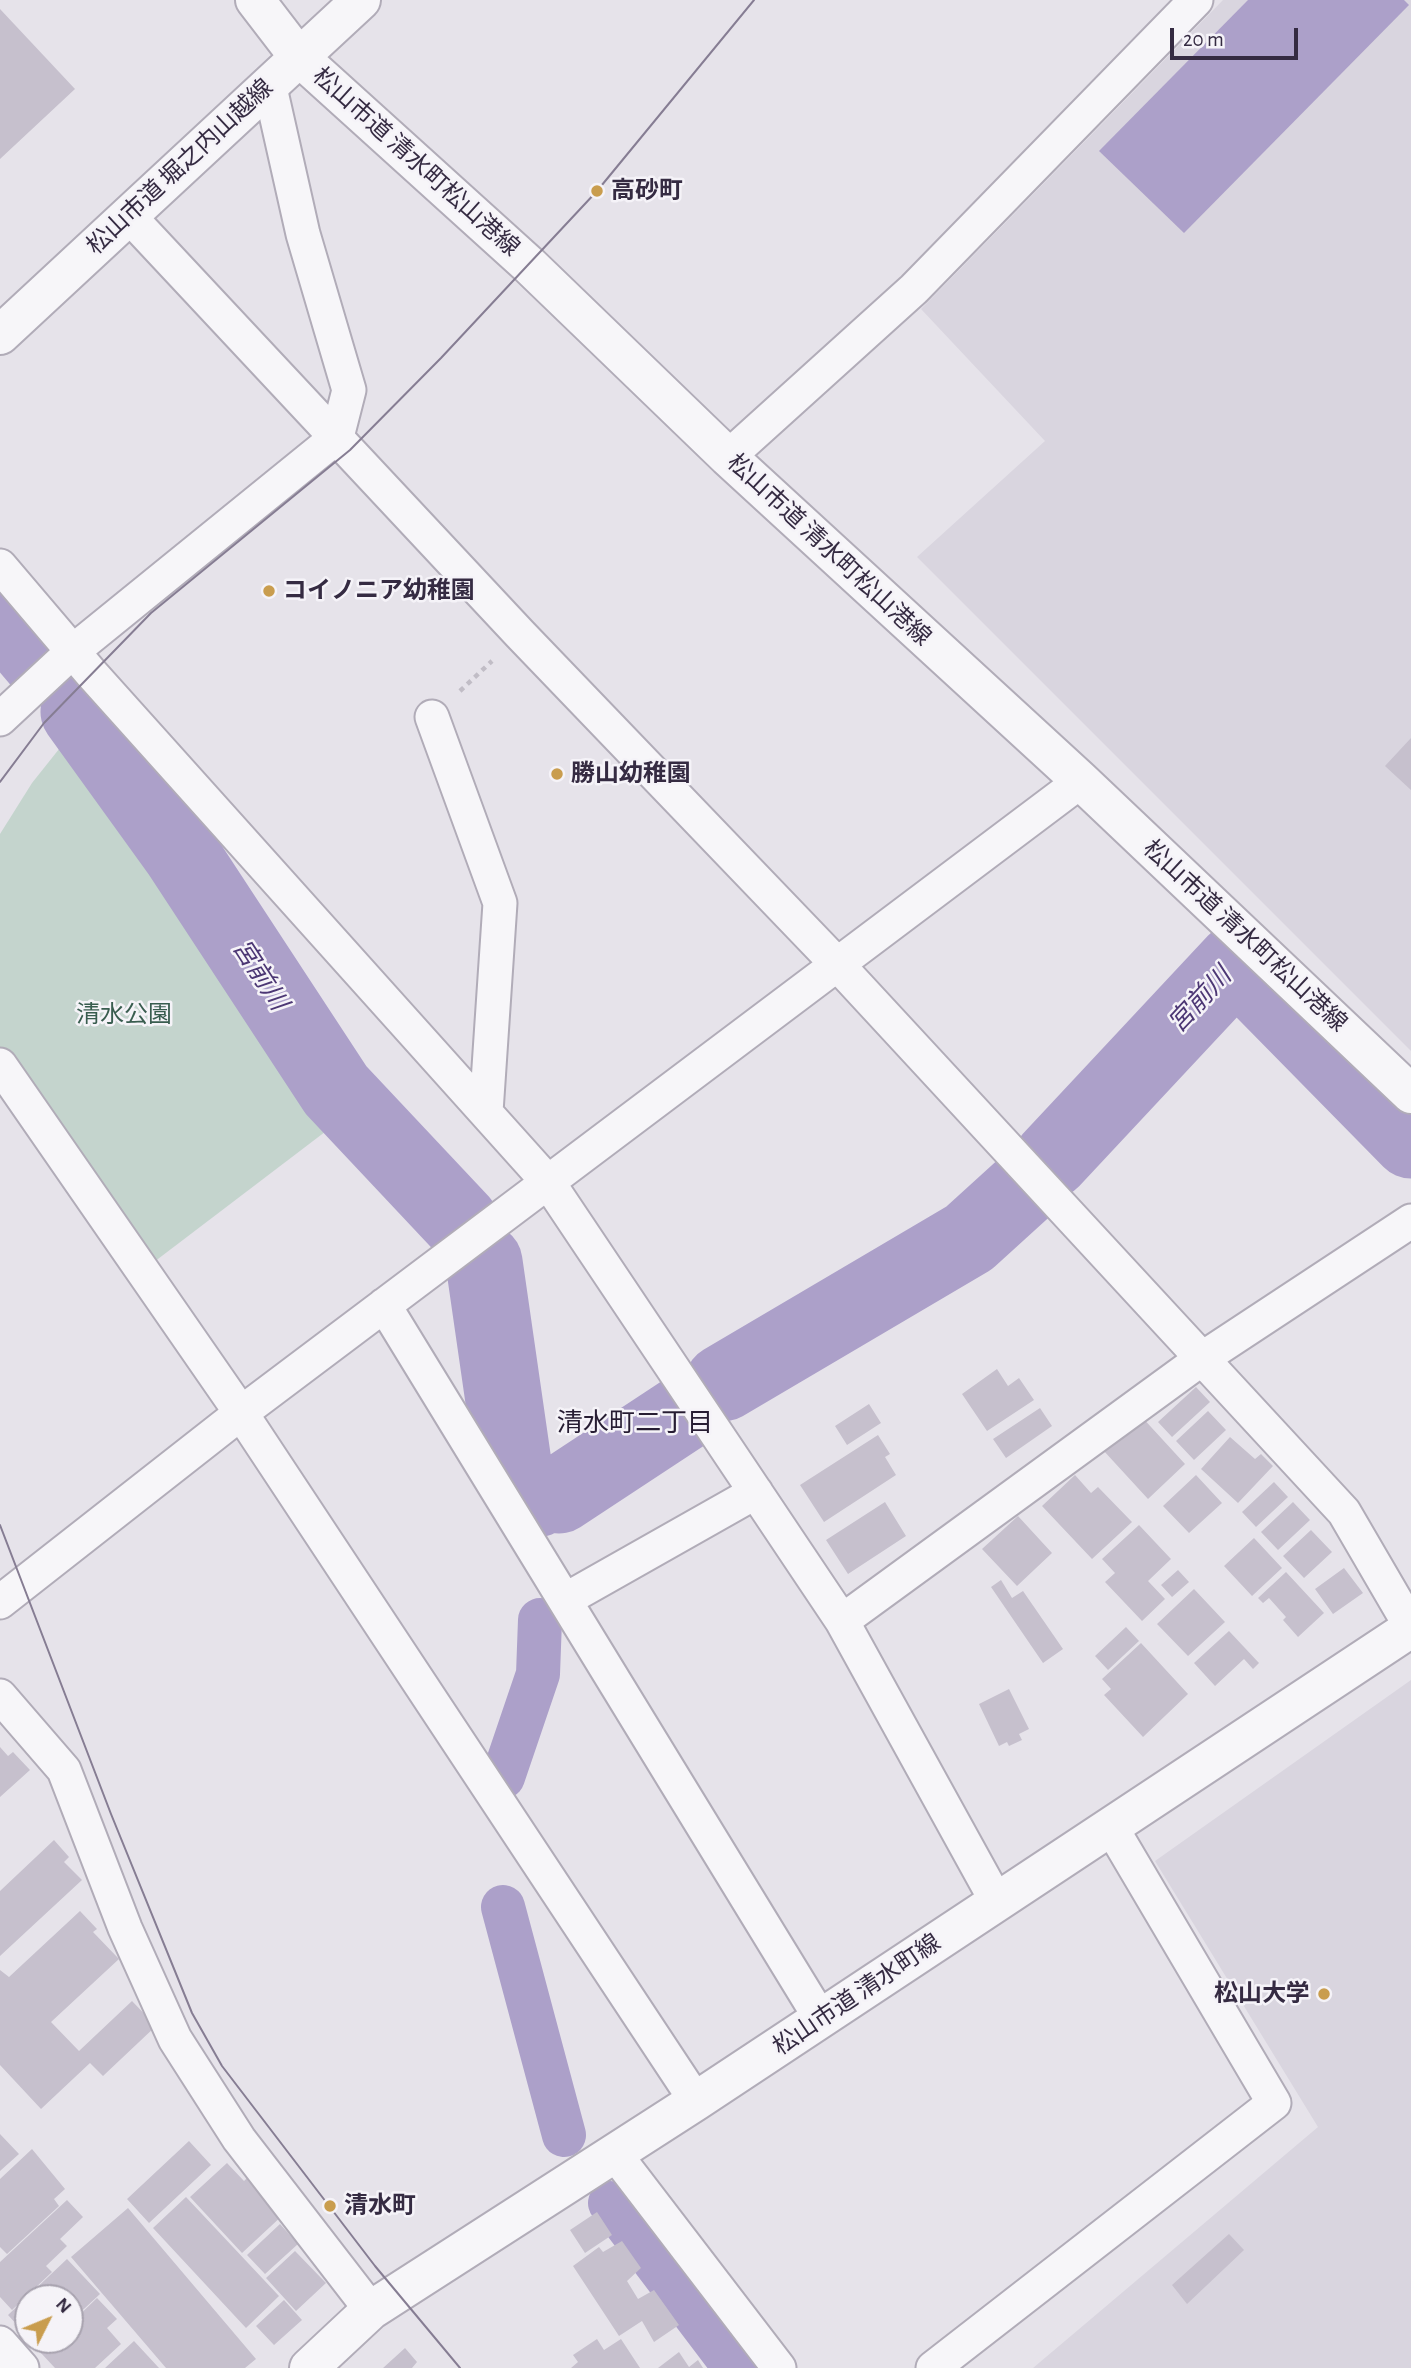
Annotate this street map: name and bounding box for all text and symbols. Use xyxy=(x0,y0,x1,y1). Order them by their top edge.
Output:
scale bar xyxy=(1173,14,1301,58)
text: 20 m xyxy=(1183,29,1224,50)
street label: 松山市道 清水町松山港線 xyxy=(307,62,525,262)
street label: 松山市道 堀之内山越線 xyxy=(81,73,279,261)
place label: 高砂町 xyxy=(611,177,683,205)
marker: 高砂町 xyxy=(589,183,605,199)
street label: 松山市道 清水町松山港線 xyxy=(721,448,937,652)
place label: コイノニア幼稚園 xyxy=(283,577,475,605)
marker: コイノニア幼稚園 xyxy=(261,583,277,599)
place label: 勝山幼稚園 xyxy=(571,760,691,788)
marker: 勝山幼稚園 xyxy=(549,766,565,782)
street label: 松山市道 清水町松山港線 xyxy=(1137,834,1353,1038)
water label: 宮前川 xyxy=(226,934,294,1016)
water label: 宮前川 xyxy=(1162,961,1238,1039)
park label: 清水公園 xyxy=(76,1001,172,1029)
district label: 清水町二丁目 xyxy=(557,1407,713,1439)
street label: 松山市道 清水町線 xyxy=(768,1928,946,2062)
place label: 松山大学 xyxy=(1214,1980,1310,2008)
marker: 松山大学 xyxy=(1316,1986,1332,2002)
place label: 清水町 xyxy=(344,2192,416,2220)
marker: 清水町 xyxy=(322,2198,338,2214)
north arrow xyxy=(14,2284,84,2354)
text: N xyxy=(52,2294,75,2317)

